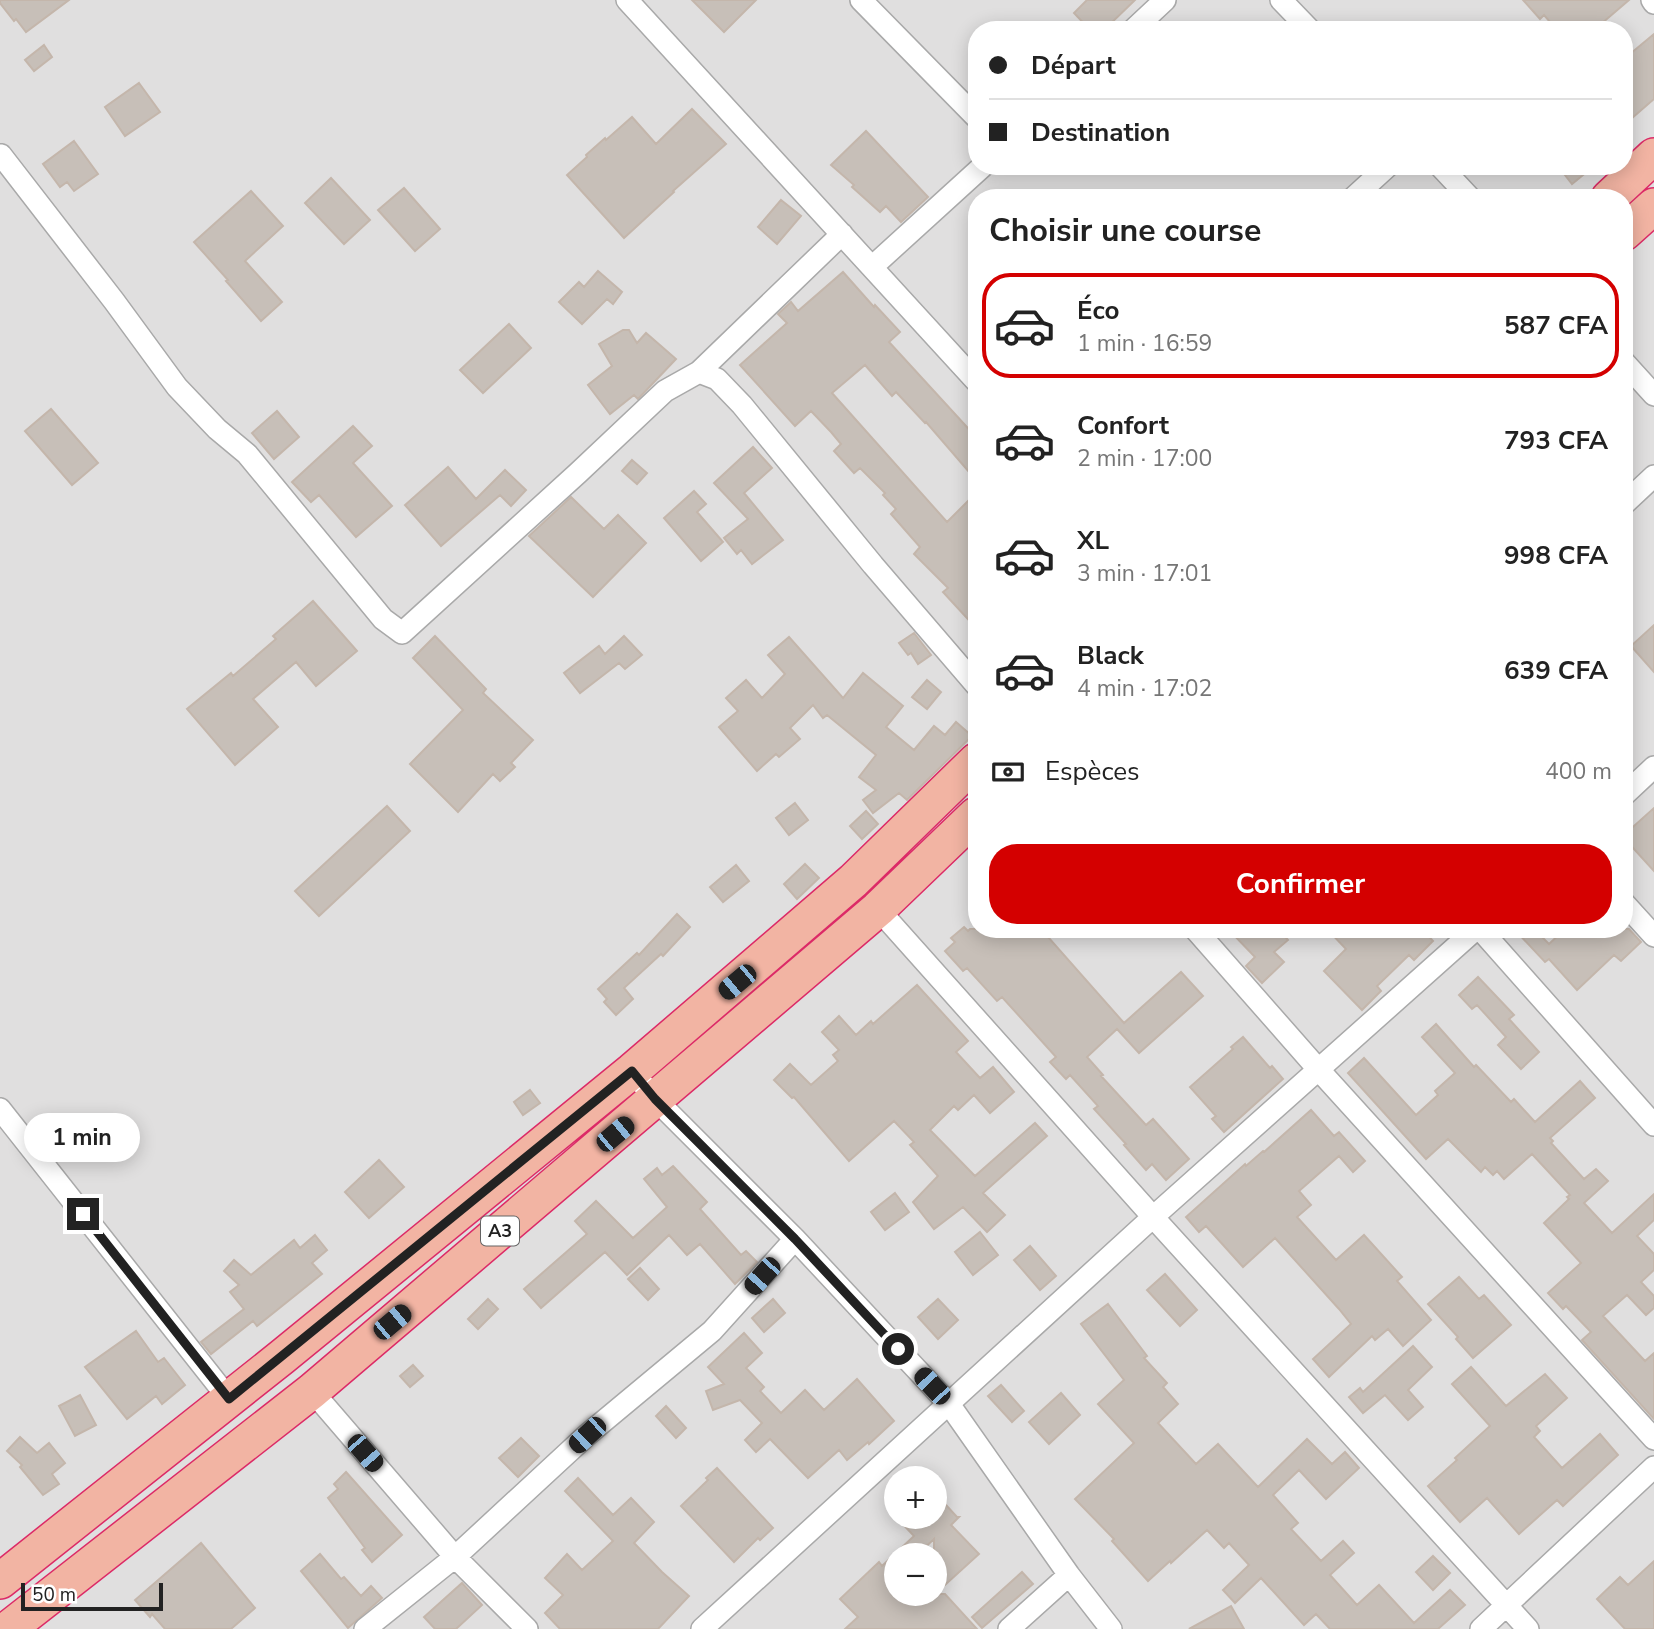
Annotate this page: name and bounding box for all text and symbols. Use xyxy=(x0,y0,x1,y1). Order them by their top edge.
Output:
text: Départ xyxy=(1031,48,1116,83)
text: Destination xyxy=(1031,115,1170,150)
text: Choisir une course xyxy=(989,209,1261,252)
text: Éco xyxy=(1077,293,1119,328)
icon: car xyxy=(993,294,1056,357)
text: 587 CFA xyxy=(1504,308,1608,343)
text: 1 min · 16:59 xyxy=(1077,328,1212,359)
text: Confort xyxy=(1077,408,1169,443)
icon: car xyxy=(993,409,1056,472)
text: 793 CFA xyxy=(1504,423,1608,458)
text: 2 min · 17:00 xyxy=(1077,443,1212,474)
text: XL xyxy=(1077,523,1109,558)
icon: car xyxy=(993,524,1056,587)
text: 998 CFA xyxy=(1504,538,1608,573)
text: 3 min · 17:01 xyxy=(1077,558,1212,589)
text: Black xyxy=(1077,638,1144,673)
icon: car xyxy=(993,639,1056,702)
text: 639 CFA xyxy=(1504,653,1608,688)
text: 4 min · 17:02 xyxy=(1077,673,1212,704)
icon: cash xyxy=(989,753,1027,791)
text: Espèces xyxy=(1045,754,1140,789)
text: 400 m xyxy=(1545,756,1612,787)
button: Confirmer xyxy=(989,844,1612,924)
car xyxy=(715,960,760,1004)
callout: 1 min xyxy=(25,1112,141,1162)
car xyxy=(593,1112,638,1156)
text: 1 min xyxy=(52,1122,112,1153)
route end xyxy=(67,1198,99,1230)
road number: A3 xyxy=(481,1216,519,1246)
car xyxy=(741,1253,784,1299)
car xyxy=(370,1300,415,1344)
route start xyxy=(882,1333,914,1365)
car xyxy=(910,1363,955,1409)
car xyxy=(565,1413,610,1457)
car xyxy=(344,1430,387,1476)
map controls xyxy=(884,1466,947,1606)
button: + xyxy=(884,1466,947,1529)
button: − xyxy=(884,1543,947,1606)
scale bar xyxy=(21,1580,163,1612)
text: 50 m xyxy=(32,1582,76,1608)

